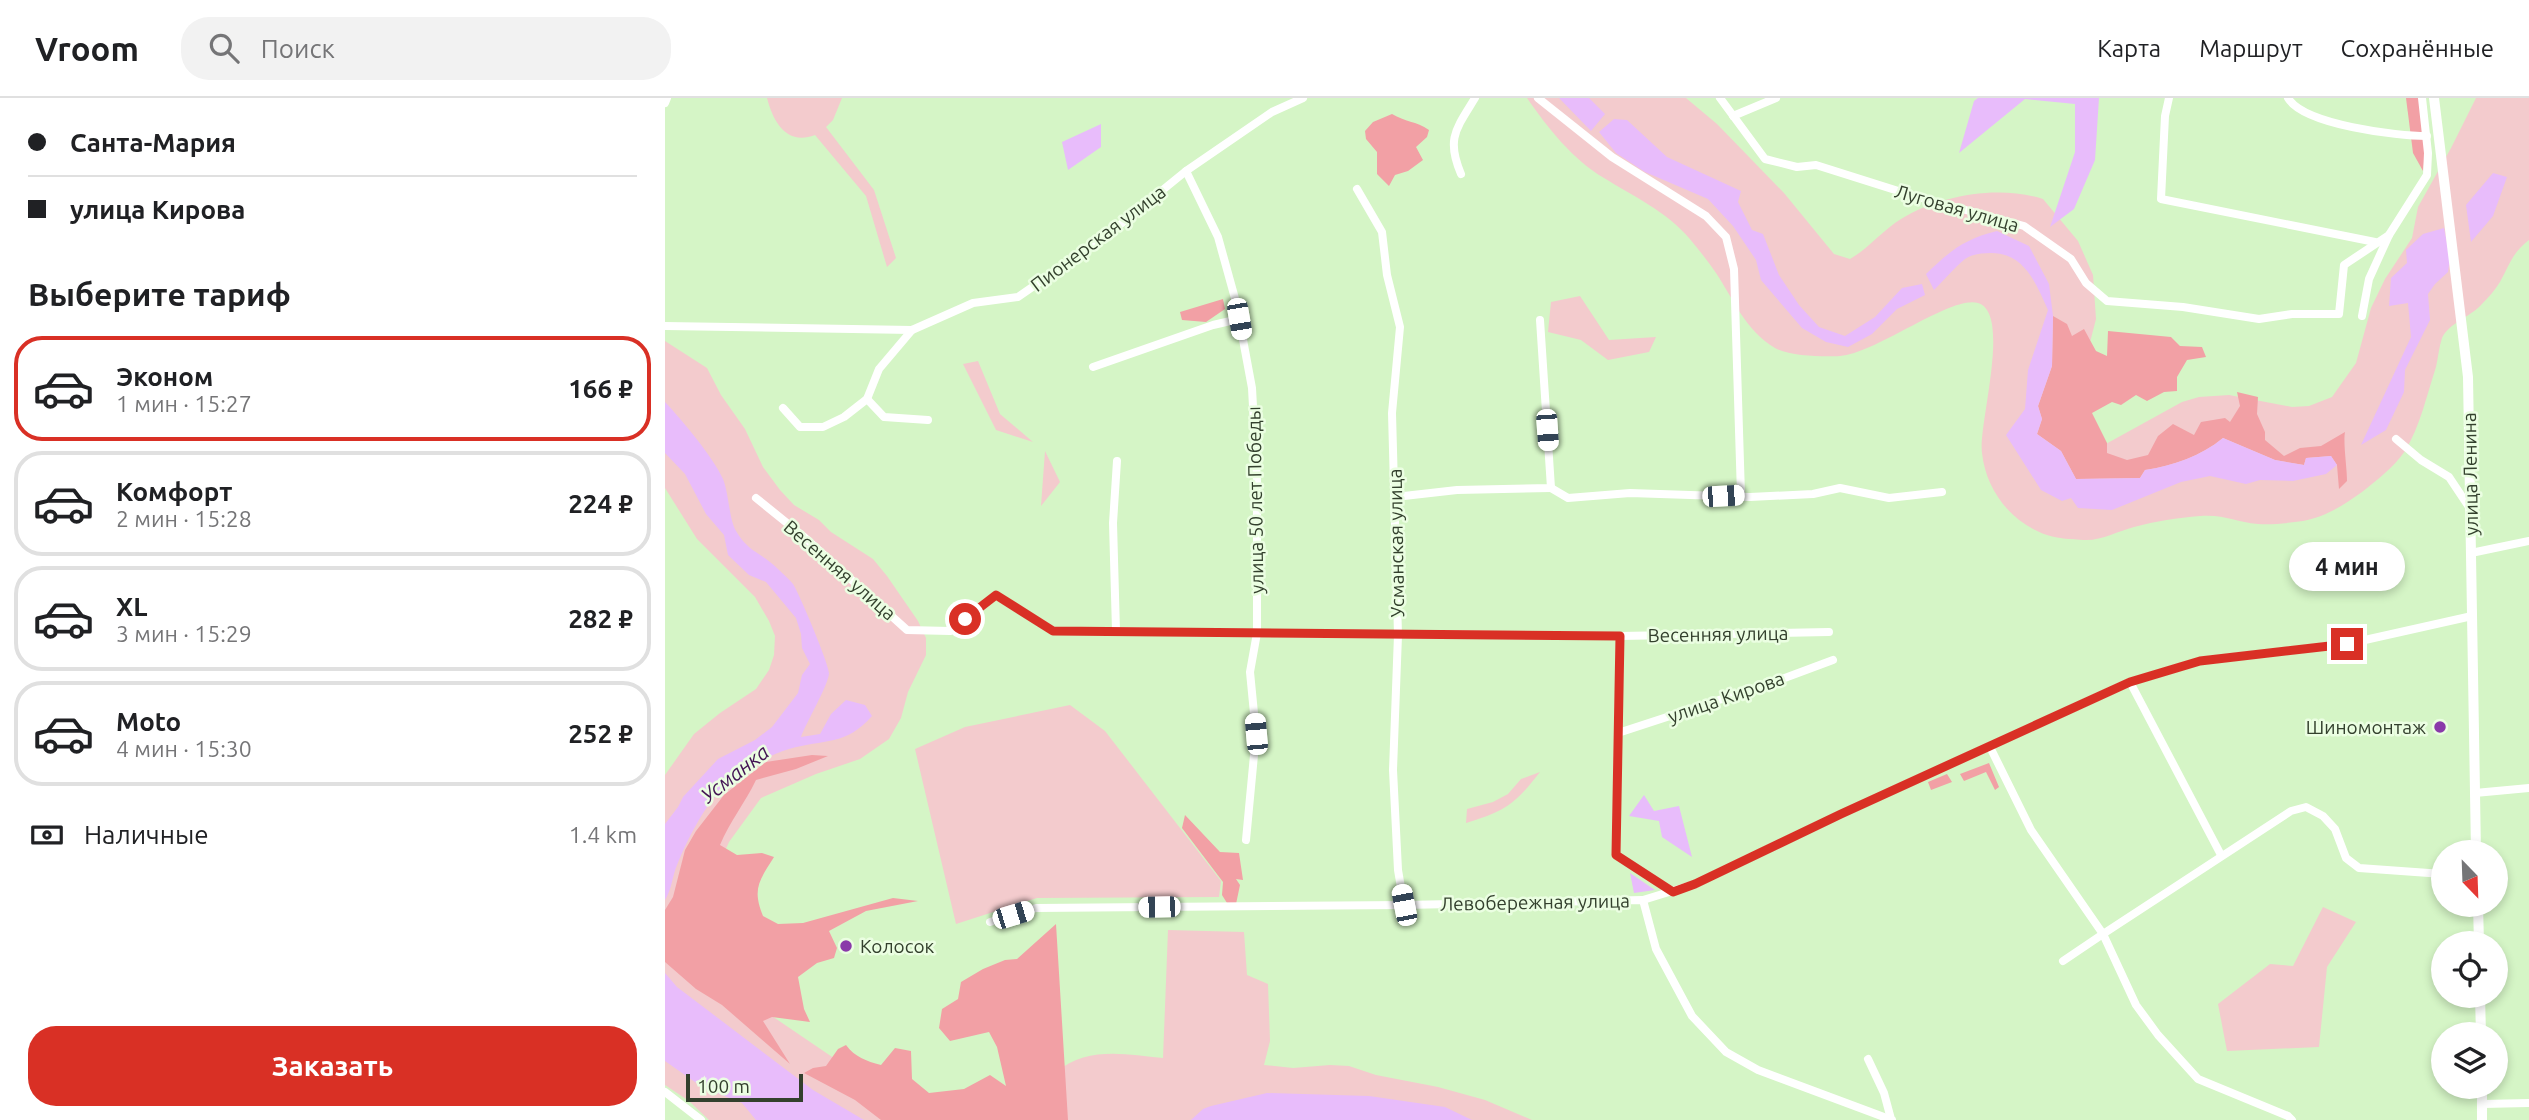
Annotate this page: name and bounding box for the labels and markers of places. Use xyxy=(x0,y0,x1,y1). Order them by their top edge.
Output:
place label: Шиномонтаж xyxy=(2306,716,2426,738)
marker: Шиномонтаж xyxy=(2432,719,2448,735)
place label: Колосок xyxy=(860,935,935,957)
marker: Колосок xyxy=(838,938,854,954)

